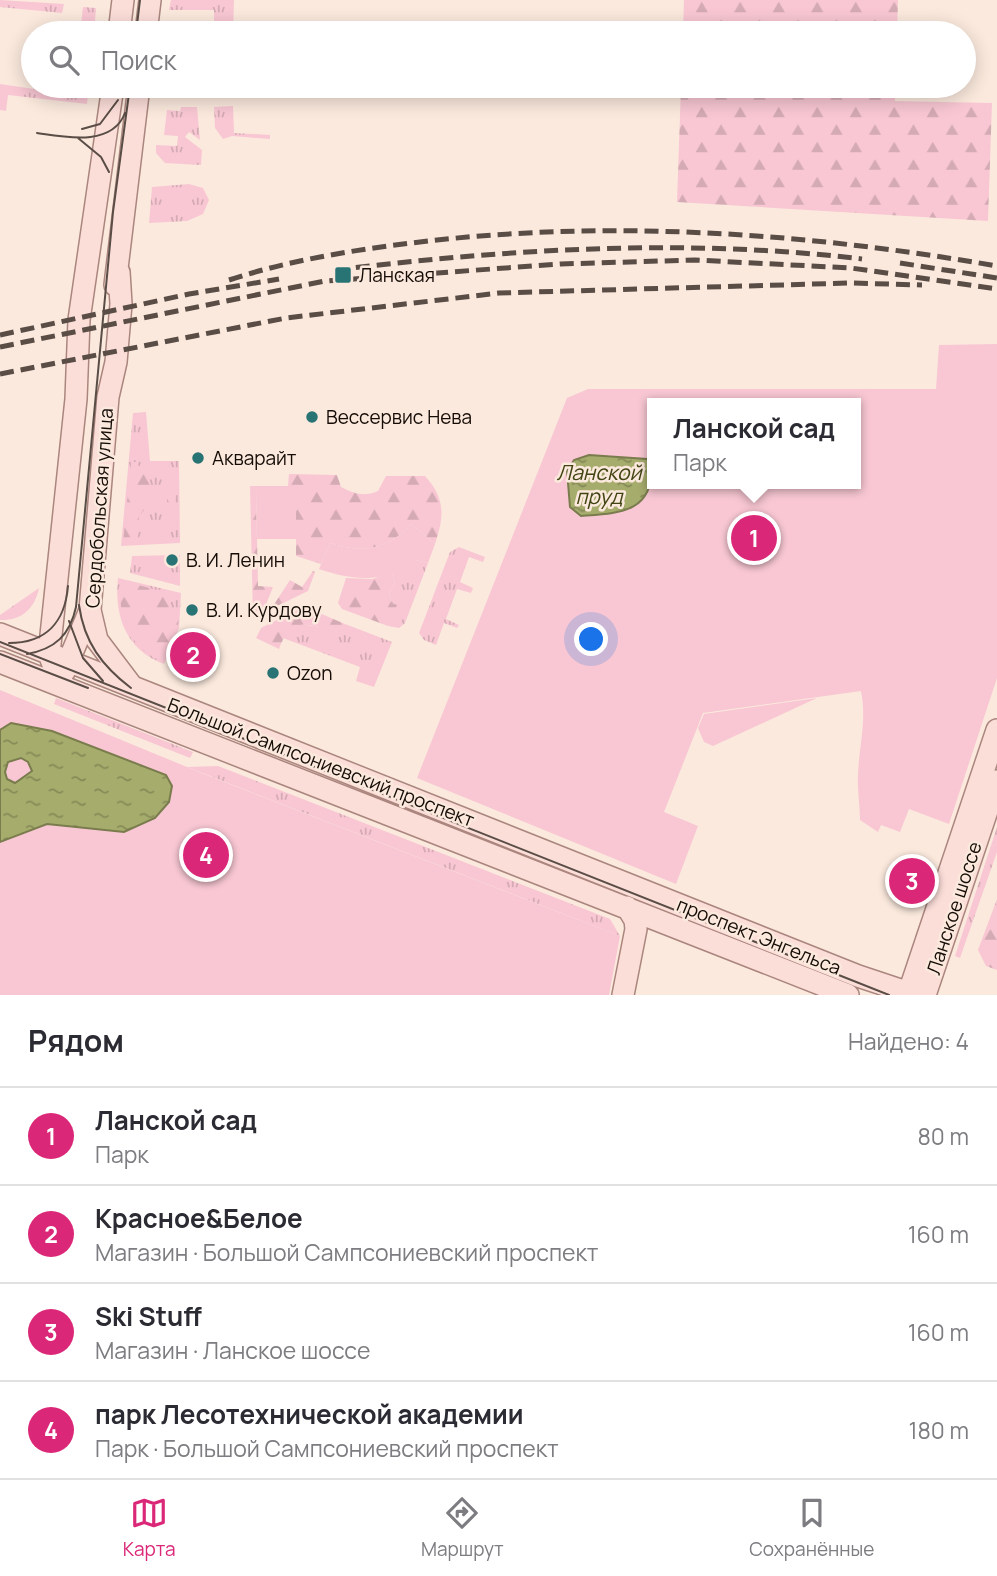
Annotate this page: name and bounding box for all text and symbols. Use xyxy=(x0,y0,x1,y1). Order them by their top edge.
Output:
search box xyxy=(21,21,976,98)
icon: search xyxy=(45,41,83,79)
text: Поиск xyxy=(101,42,176,78)
place label: Ланская xyxy=(359,262,435,288)
marker: Ланская xyxy=(333,265,353,285)
popup xyxy=(647,398,861,489)
place label: Вессервис Нева xyxy=(326,404,472,430)
street label: Сердобольская улица xyxy=(79,407,119,609)
marker: Вессервис Нева xyxy=(304,409,320,425)
text: Ланской сад xyxy=(673,410,835,446)
place label: Акварайт xyxy=(212,445,297,471)
text: Парк xyxy=(673,446,727,478)
marker: Акварайт xyxy=(190,450,206,466)
water label: Ланской пруд xyxy=(557,458,644,510)
pin: 1 xyxy=(731,512,777,564)
place label: В. И. Ленин xyxy=(186,547,285,573)
marker: В. И. Ленин xyxy=(164,552,180,568)
place label: В. И. Курдову xyxy=(206,597,322,623)
marker: В. И. Курдову xyxy=(184,602,200,618)
your location xyxy=(574,622,608,656)
pin: 2 xyxy=(170,629,216,681)
place label: Ozon xyxy=(287,660,333,686)
marker: Ozon xyxy=(265,665,281,681)
street label: Большой Сампсониевский проспект xyxy=(164,691,479,833)
pin: 4 xyxy=(183,829,229,881)
street label: Ланское шоссе xyxy=(920,838,988,978)
pin: 3 xyxy=(889,855,935,907)
street label: проспект Энгельса xyxy=(673,891,845,981)
text: Рядом xyxy=(28,1020,124,1061)
text: Найдено: 4 xyxy=(848,1025,969,1057)
text: Ланской сад xyxy=(95,1102,257,1138)
text: 1 xyxy=(46,1120,56,1152)
text: 80 m xyxy=(918,1120,969,1152)
text: Парк xyxy=(95,1138,149,1170)
text: Красное&Белое xyxy=(95,1200,303,1236)
text: 2 xyxy=(44,1218,58,1250)
text: 160 m xyxy=(908,1218,969,1250)
text: Магазин · Большой Сампсониевский проспект xyxy=(95,1236,598,1268)
text: Ski Stuff xyxy=(95,1298,202,1334)
text: 3 xyxy=(44,1316,58,1348)
text: 160 m xyxy=(908,1316,969,1348)
text: Магазин · Ланское шоссе xyxy=(95,1334,370,1366)
text: парк Лесотехнической академии xyxy=(95,1396,524,1432)
text: 4 xyxy=(44,1414,58,1446)
text: 180 m xyxy=(909,1414,969,1446)
text: Парк · Большой Сампсониевский проспект xyxy=(95,1432,559,1464)
tab: Карта xyxy=(123,1494,176,1562)
tab: Маршрут xyxy=(421,1494,504,1562)
tab: Сохранённые xyxy=(749,1494,874,1562)

